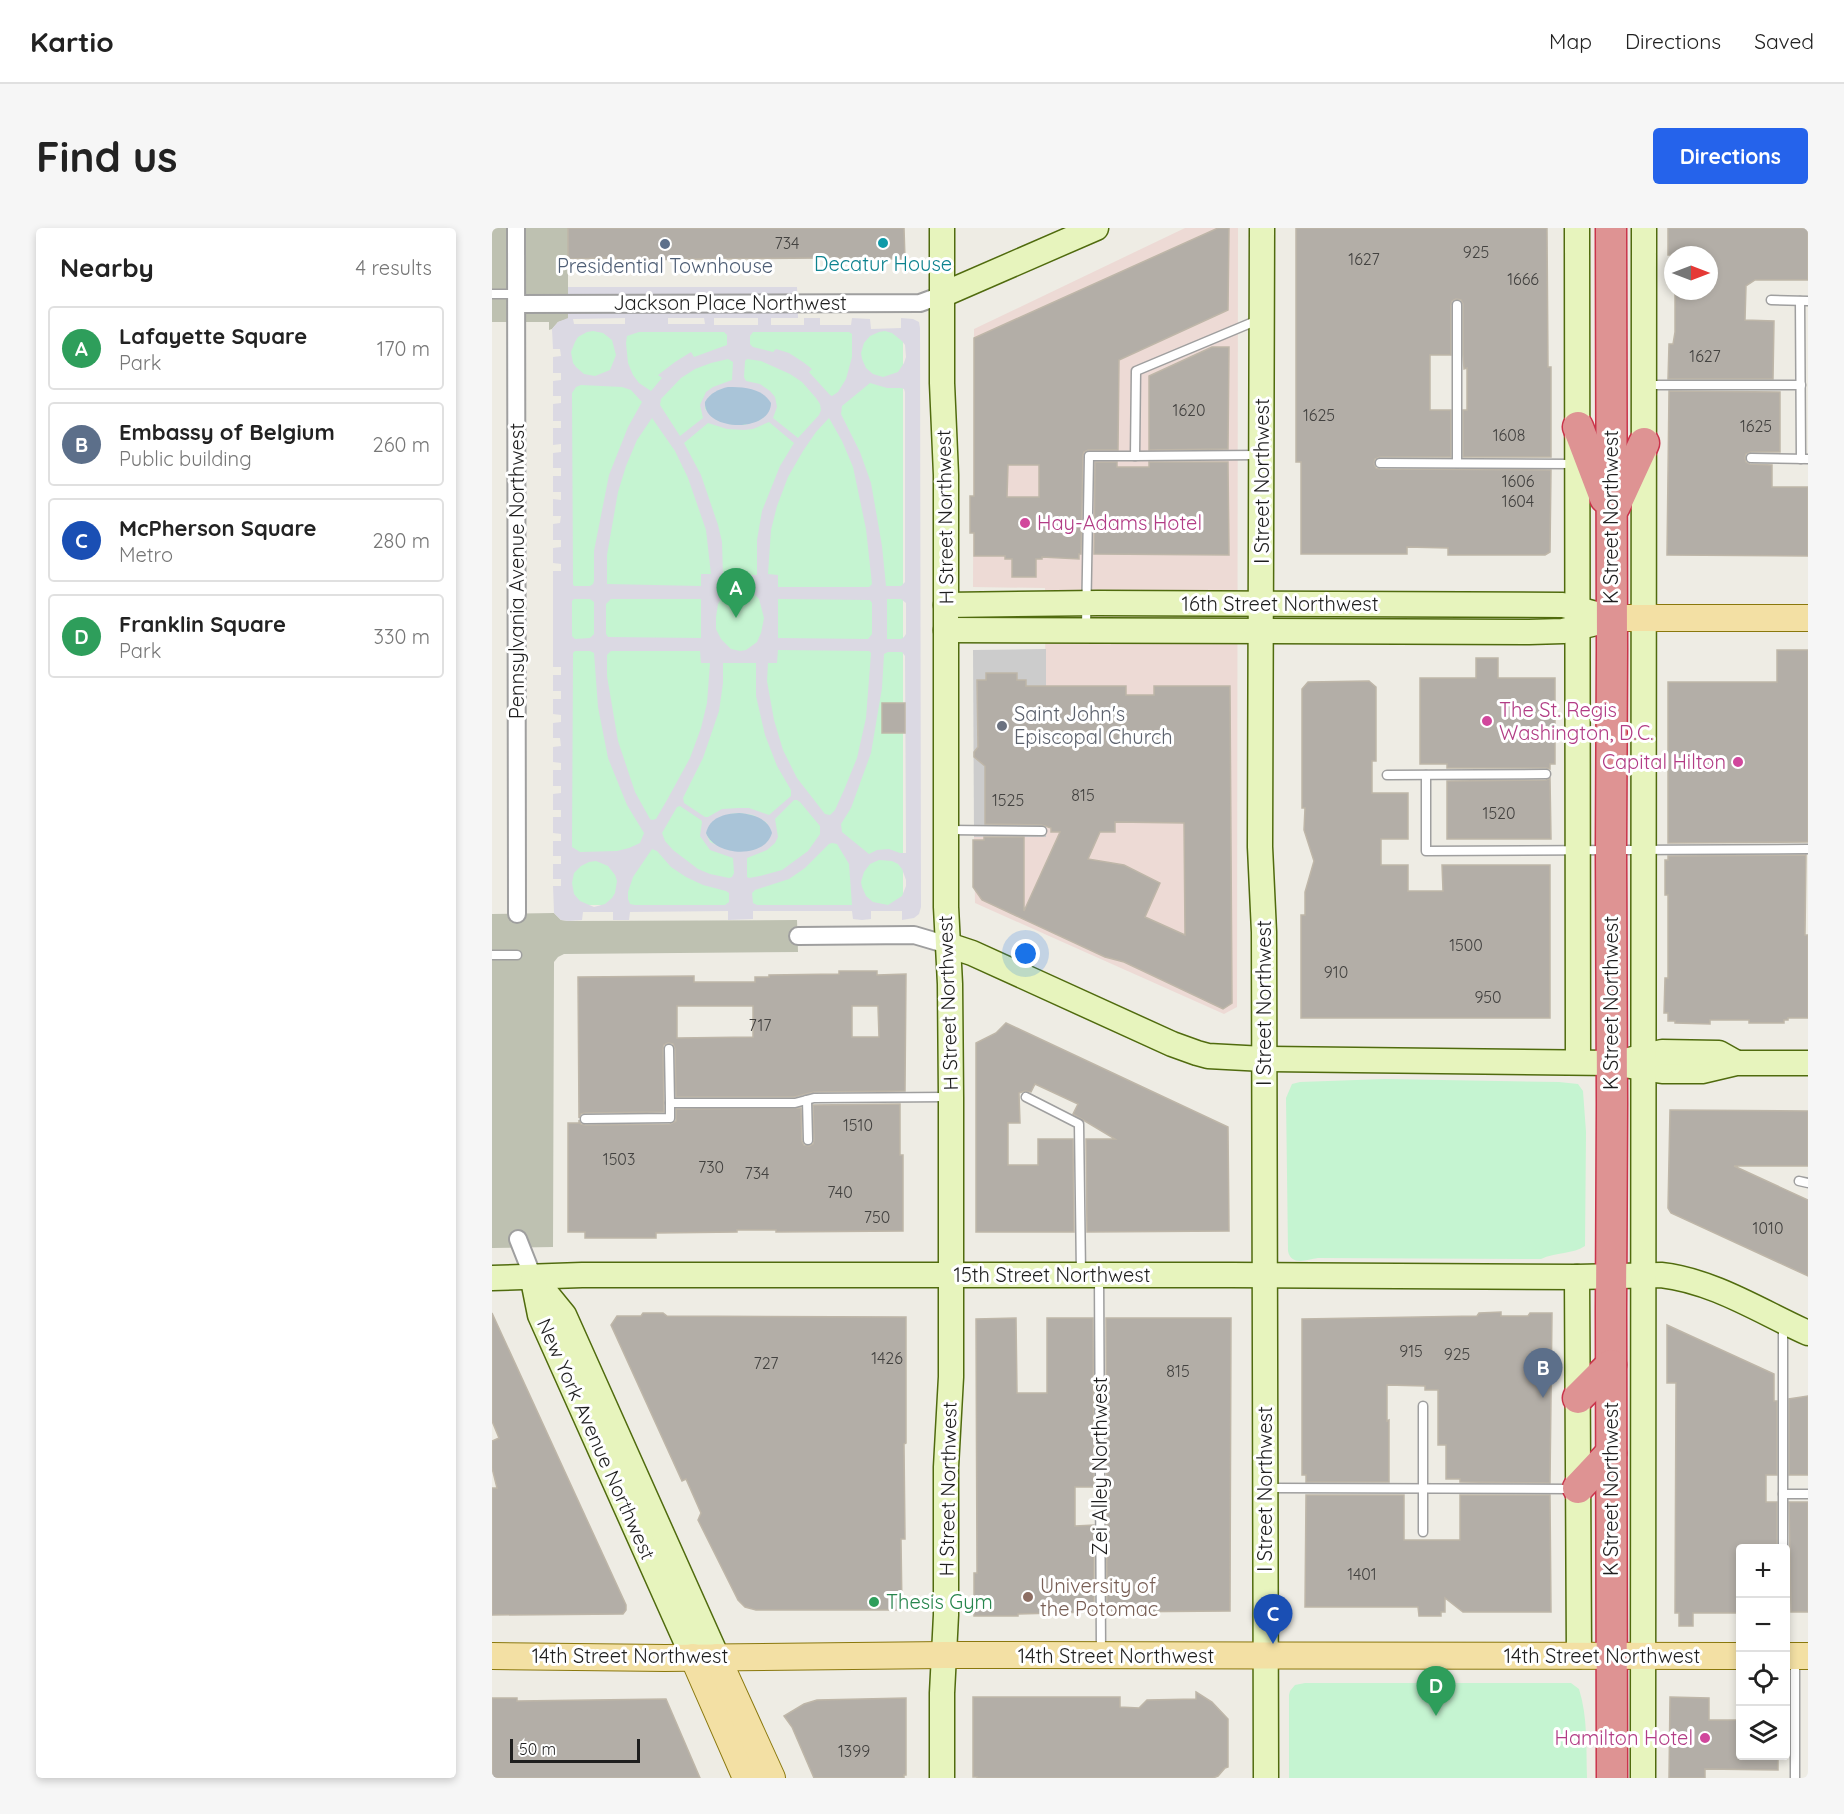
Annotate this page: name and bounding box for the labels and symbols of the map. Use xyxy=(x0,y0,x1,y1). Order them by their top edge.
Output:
house number: 734 xyxy=(774,233,800,253)
marker: Decatur House xyxy=(876,236,890,250)
marker: Presidential Townhouse xyxy=(658,237,672,251)
house number: 925 xyxy=(1463,242,1489,262)
north arrow xyxy=(1664,246,1718,300)
house number: 1627 xyxy=(1348,249,1380,269)
place label: Decatur House xyxy=(814,251,952,276)
place label: Presidential Townhouse xyxy=(557,253,773,278)
house number: 1666 xyxy=(1507,269,1539,289)
street label: Jackson Place Northwest xyxy=(613,290,847,315)
house number: 1627 xyxy=(1689,346,1721,366)
street label: I Street Northwest xyxy=(1249,398,1274,564)
house number: 1620 xyxy=(1173,400,1205,420)
house number: 1625 xyxy=(1303,405,1335,425)
house number: 1625 xyxy=(1740,416,1772,436)
street label: Pennsylvania Avenue Northwest xyxy=(504,423,529,719)
house number: 1608 xyxy=(1493,425,1525,445)
street label: H Street Northwest xyxy=(930,429,959,605)
street label: K Street Northwest xyxy=(1598,430,1623,604)
house number: 1606 xyxy=(1502,471,1535,491)
house number: 1604 xyxy=(1502,491,1534,511)
place label: Hay-Adams Hotel xyxy=(1037,510,1202,535)
marker: Hay-Adams Hotel xyxy=(1018,516,1032,530)
pin: A xyxy=(716,568,756,618)
street label: 16th Street Northwest xyxy=(1182,591,1379,616)
place label: The St. Regis Washington, D.C. xyxy=(1499,697,1654,745)
place label: Saint John's Episcopal Church xyxy=(1014,701,1173,749)
marker: The St. Regis Washington, D.C. xyxy=(1480,714,1494,728)
marker: Saint John's Episcopal Church xyxy=(995,719,1009,733)
place label: Capital Hilton xyxy=(1602,749,1726,774)
marker: Capital Hilton xyxy=(1731,755,1745,769)
house number: 815 xyxy=(1071,785,1095,805)
house number: 1525 xyxy=(992,790,1024,810)
house number: 1520 xyxy=(1482,803,1516,823)
street label: H Street Northwest xyxy=(932,915,963,1091)
street label: K Street Northwest xyxy=(1598,916,1623,1090)
street label: I Street Northwest xyxy=(1251,920,1276,1086)
house number: 1500 xyxy=(1449,935,1483,955)
your location xyxy=(1011,939,1040,968)
house number: 910 xyxy=(1324,962,1348,982)
house number: 950 xyxy=(1474,987,1502,1007)
house number: 717 xyxy=(748,1015,772,1035)
house number: 1510 xyxy=(843,1115,873,1135)
house number: 1503 xyxy=(603,1149,635,1169)
house number: 730 xyxy=(698,1157,724,1177)
house number: 734 xyxy=(744,1163,770,1183)
house number: 740 xyxy=(827,1182,853,1202)
house number: 750 xyxy=(864,1207,890,1227)
house number: 1010 xyxy=(1753,1218,1783,1238)
street label: 15th Street Northwest xyxy=(954,1262,1151,1287)
street label: New York Avenue Northwest xyxy=(532,1314,661,1564)
house number: 915 xyxy=(1399,1341,1423,1361)
house number: 925 xyxy=(1444,1344,1470,1364)
house number: 1426 xyxy=(871,1348,903,1368)
pin: B xyxy=(1524,1348,1562,1398)
house number: 727 xyxy=(754,1353,778,1373)
house number: 815 xyxy=(1166,1361,1190,1381)
street label: Zei Alley Northwest xyxy=(1087,1376,1112,1555)
street label: H Street Northwest xyxy=(933,1401,962,1577)
street label: K Street Northwest xyxy=(1598,1402,1623,1576)
street label: I Street Northwest xyxy=(1252,1406,1277,1572)
house number: 1401 xyxy=(1347,1564,1377,1584)
place label: University of the Potomac xyxy=(1040,1573,1158,1621)
place label: Thesis Gym xyxy=(886,1589,993,1614)
marker: University of the Potomac xyxy=(1021,1590,1035,1604)
pin: C xyxy=(1254,1594,1292,1644)
marker: Thesis Gym xyxy=(867,1595,881,1609)
street label: 14th Street Northwest xyxy=(532,1643,728,1668)
street label: 14th Street Northwest xyxy=(1018,1643,1214,1668)
street label: 14th Street Northwest xyxy=(1504,1643,1700,1668)
pin: D xyxy=(1416,1666,1456,1716)
place label: Hamilton Hotel xyxy=(1555,1725,1693,1750)
marker: Hamilton Hotel xyxy=(1698,1731,1712,1745)
scale bar xyxy=(510,1736,640,1764)
house number: 1399 xyxy=(838,1741,870,1761)

